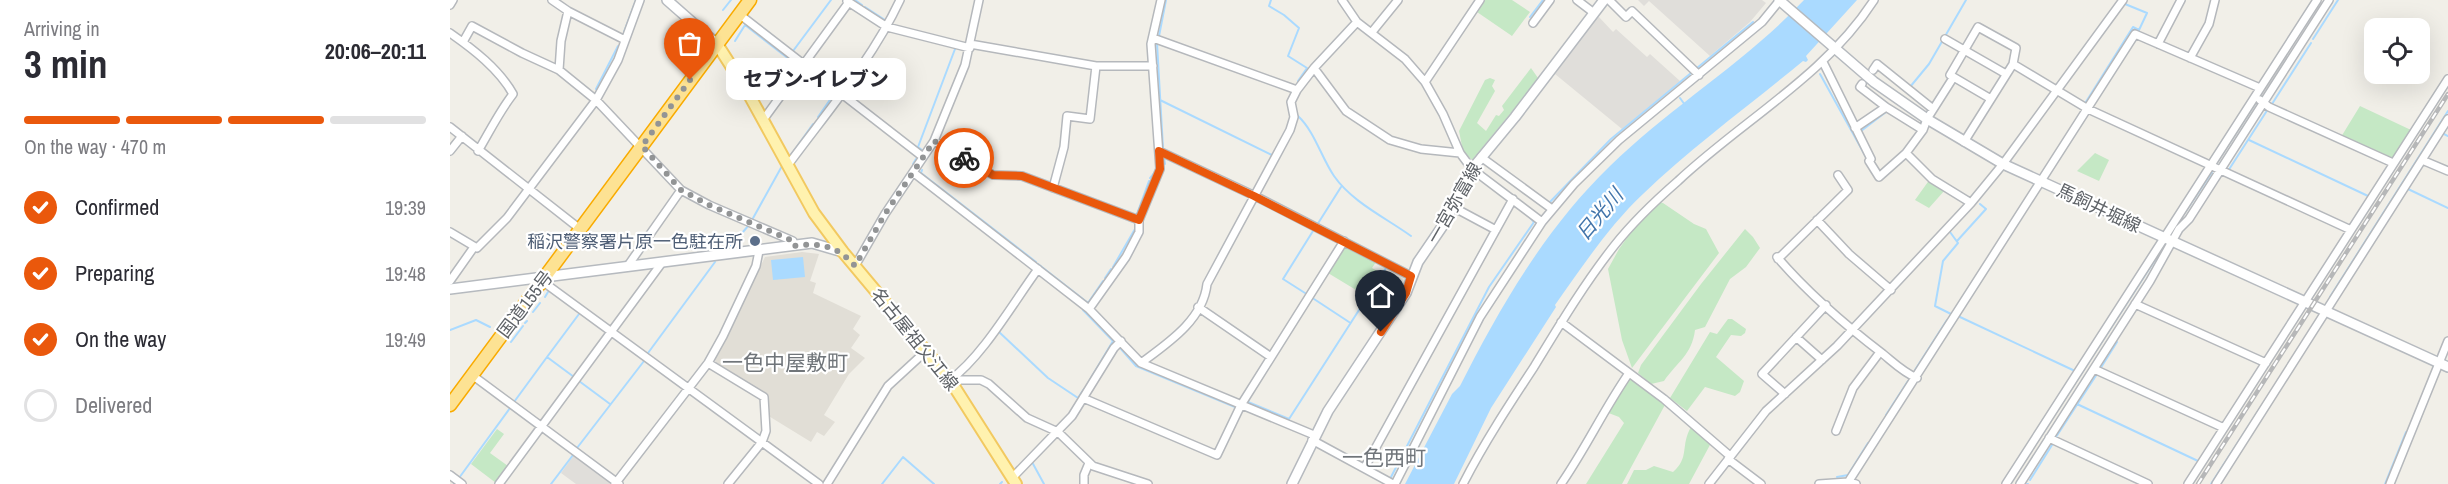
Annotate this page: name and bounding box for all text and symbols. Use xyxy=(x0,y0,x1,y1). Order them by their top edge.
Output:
text: Arriving in xyxy=(24,15,100,42)
pin xyxy=(664,18,715,80)
map controls xyxy=(2364,18,2430,84)
button: locate xyxy=(2364,18,2430,84)
icon: bag xyxy=(673,27,706,60)
text: 20:06–20:11 xyxy=(325,36,426,66)
text: 3 min xyxy=(24,38,108,90)
callout: セブン-イレブン xyxy=(726,59,906,101)
text: セブン-イレブン xyxy=(743,65,889,92)
courier xyxy=(934,128,994,188)
text: On the way · 470 m xyxy=(24,133,166,160)
icon: bike xyxy=(948,142,981,175)
street label: 一宮弥富線 xyxy=(1421,158,1487,248)
street label: 馬飼井堀線 xyxy=(2053,178,2145,238)
water label: 日光川 xyxy=(1569,181,1630,246)
icon: check xyxy=(24,191,57,224)
text: Confirmed xyxy=(75,192,159,222)
text: 19:39 xyxy=(385,194,426,221)
place label: 稲沢警察署片原一色駐在所 xyxy=(527,229,743,254)
marker: 稲沢警察署片原一色駐在所 xyxy=(748,234,762,248)
icon: check xyxy=(24,257,57,290)
text: Preparing xyxy=(75,258,154,288)
text: 19:48 xyxy=(385,260,426,287)
street label: 国道155号 xyxy=(491,265,559,343)
pin xyxy=(1355,270,1406,332)
icon: home xyxy=(1364,279,1397,312)
street label: 名古屋祖父江線 xyxy=(866,282,964,396)
icon: check xyxy=(24,323,57,356)
text: On the way xyxy=(75,324,166,354)
text: 19:49 xyxy=(385,326,426,353)
district label: 一色中屋敷町 xyxy=(722,348,848,377)
text: Delivered xyxy=(75,390,152,420)
district label: 一色西町 xyxy=(1342,443,1426,472)

